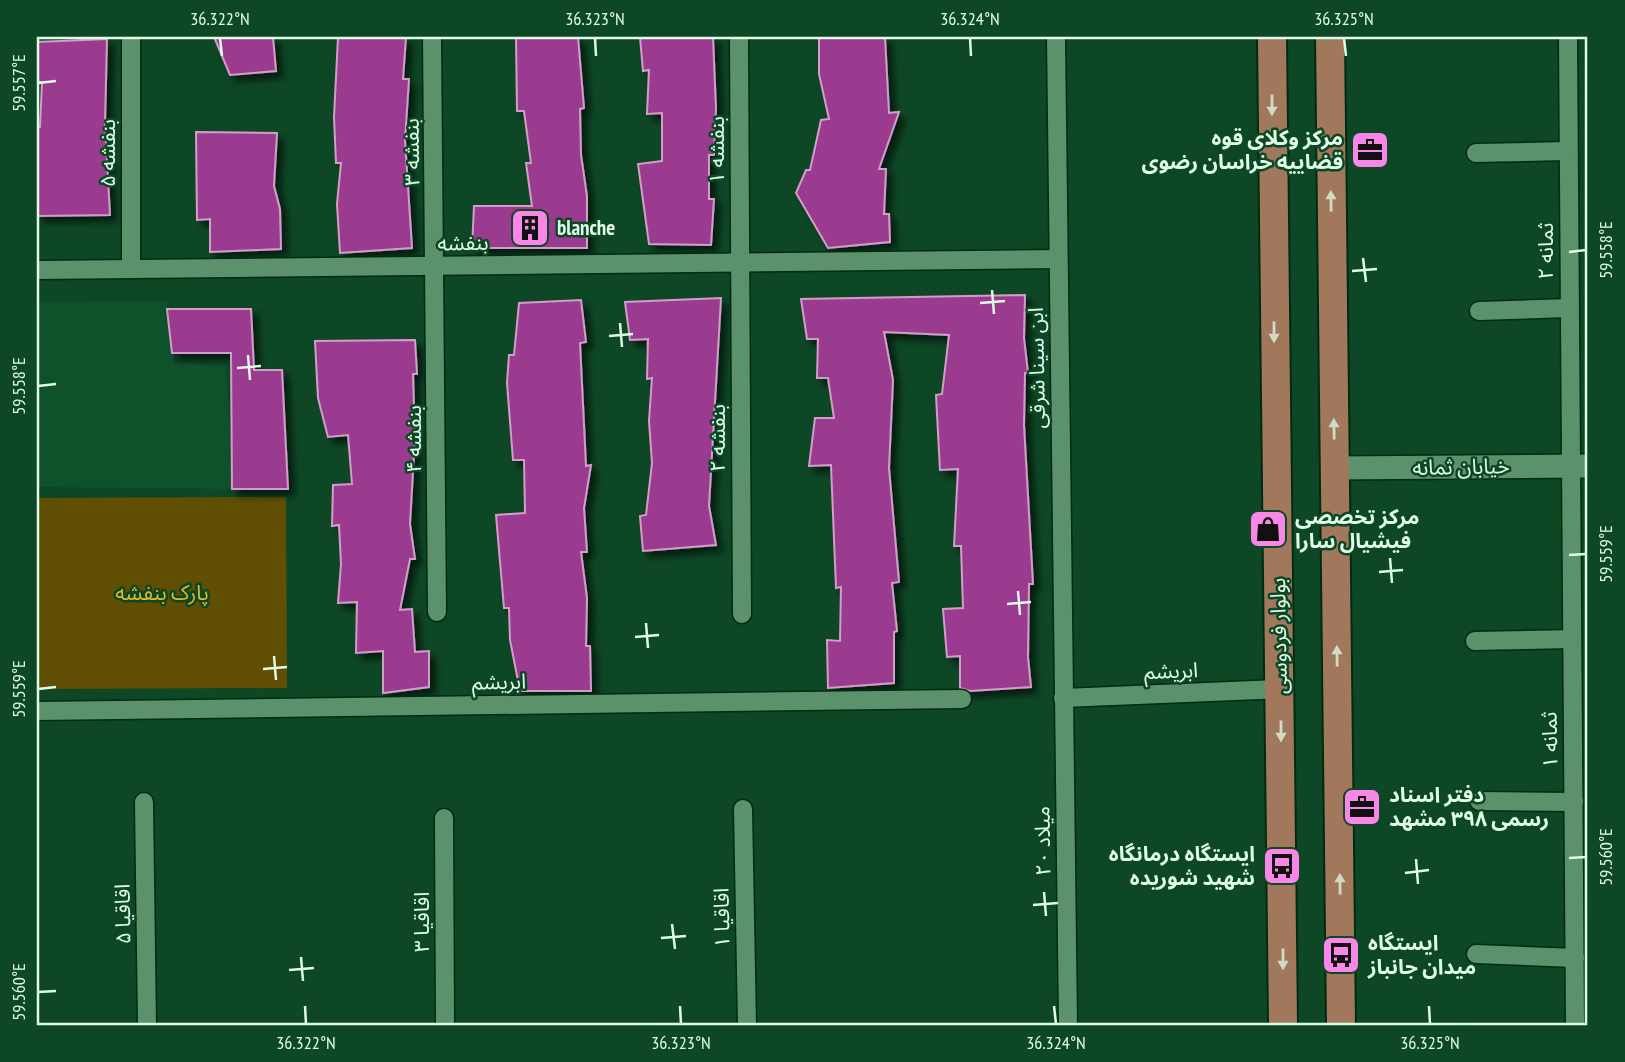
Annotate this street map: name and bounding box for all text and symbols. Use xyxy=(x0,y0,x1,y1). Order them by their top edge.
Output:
text: 36.322°N xyxy=(190,7,250,30)
text: 36.323°N xyxy=(565,7,625,30)
text: 36.324°N xyxy=(940,7,1000,30)
text: 36.325°N xyxy=(1314,7,1374,30)
text: 59.557°E xyxy=(7,54,30,112)
one-way arrow xyxy=(1267,94,1278,116)
street label: بنفشه ۱ xyxy=(703,116,730,184)
street label: بنفشه ۳ xyxy=(397,118,426,186)
street label: بنفشه ۵ xyxy=(94,119,121,187)
place label: مرکز وکلای قوه قضاییه خراسان رضوی xyxy=(1142,124,1343,175)
office icon: مرکز وکلای قوه قضاییه خراسان رضوی xyxy=(1349,129,1391,171)
one-way arrow xyxy=(1325,190,1337,212)
building icon: blanche xyxy=(509,207,551,249)
place label: blanche xyxy=(557,214,615,241)
text: 59.558°E xyxy=(1594,221,1617,279)
street label: ثمانه ۲ xyxy=(1532,223,1559,279)
street label: بنفشه xyxy=(437,229,489,256)
street label: ابن سینا شرقی xyxy=(1022,307,1051,429)
one-way arrow xyxy=(1268,322,1280,344)
text: 59.558°E xyxy=(7,357,30,415)
street label: بنفشه ۲ xyxy=(704,404,731,472)
street label: بنفشه ۴ xyxy=(400,405,427,473)
one-way arrow xyxy=(1328,417,1340,439)
street label: خیابان ثمانه xyxy=(1412,452,1510,481)
place label: مرکز تخصصی فیشیال سارا xyxy=(1295,503,1419,554)
shop icon: مرکز تخصصی فیشیال سارا xyxy=(1247,508,1289,550)
text: 59.559°E xyxy=(1594,525,1617,583)
street label: بولوار فردوسی xyxy=(1264,578,1293,694)
park label: پارک بنفشه xyxy=(115,579,209,606)
one-way arrow xyxy=(1331,645,1343,667)
street label: ابریشم xyxy=(1143,656,1199,687)
text: 59.559°E xyxy=(7,660,30,718)
street label: ابریشم xyxy=(472,668,526,697)
street label: ثمانه ۱ xyxy=(1536,711,1563,769)
one-way arrow xyxy=(1275,721,1287,743)
place label: دفتر اسناد رسمی ۳۹۸ مشهد xyxy=(1389,781,1549,832)
office icon: دفتر اسناد رسمی ۳۹۸ مشهد xyxy=(1341,786,1383,828)
street label: میلاد ۲۰ xyxy=(1028,806,1057,876)
text: 59.560°E xyxy=(1594,828,1617,886)
place label: ایستگاه درمانگاه شهید شوریده xyxy=(1109,840,1255,891)
bus stop icon: ایستگاه درمانگاه شهید شوریده xyxy=(1261,845,1303,887)
one-way arrow xyxy=(1334,872,1345,894)
street label: اقاقیا ۵ xyxy=(108,884,137,944)
street label: اقاقیا ۱ xyxy=(707,888,736,948)
street label: اقاقیا ۳ xyxy=(408,892,435,952)
place label: ایستگاه میدان جانباز xyxy=(1367,929,1476,980)
bus stop icon: ایستگاه میدان جانباز xyxy=(1320,934,1362,976)
one-way arrow xyxy=(1277,948,1289,970)
text: 59.560°E xyxy=(7,963,30,1021)
text: 36.322°N xyxy=(276,1031,336,1054)
text: 36.323°N xyxy=(651,1031,711,1054)
text: 36.324°N xyxy=(1026,1031,1086,1054)
text: 36.325°N xyxy=(1400,1031,1460,1054)

